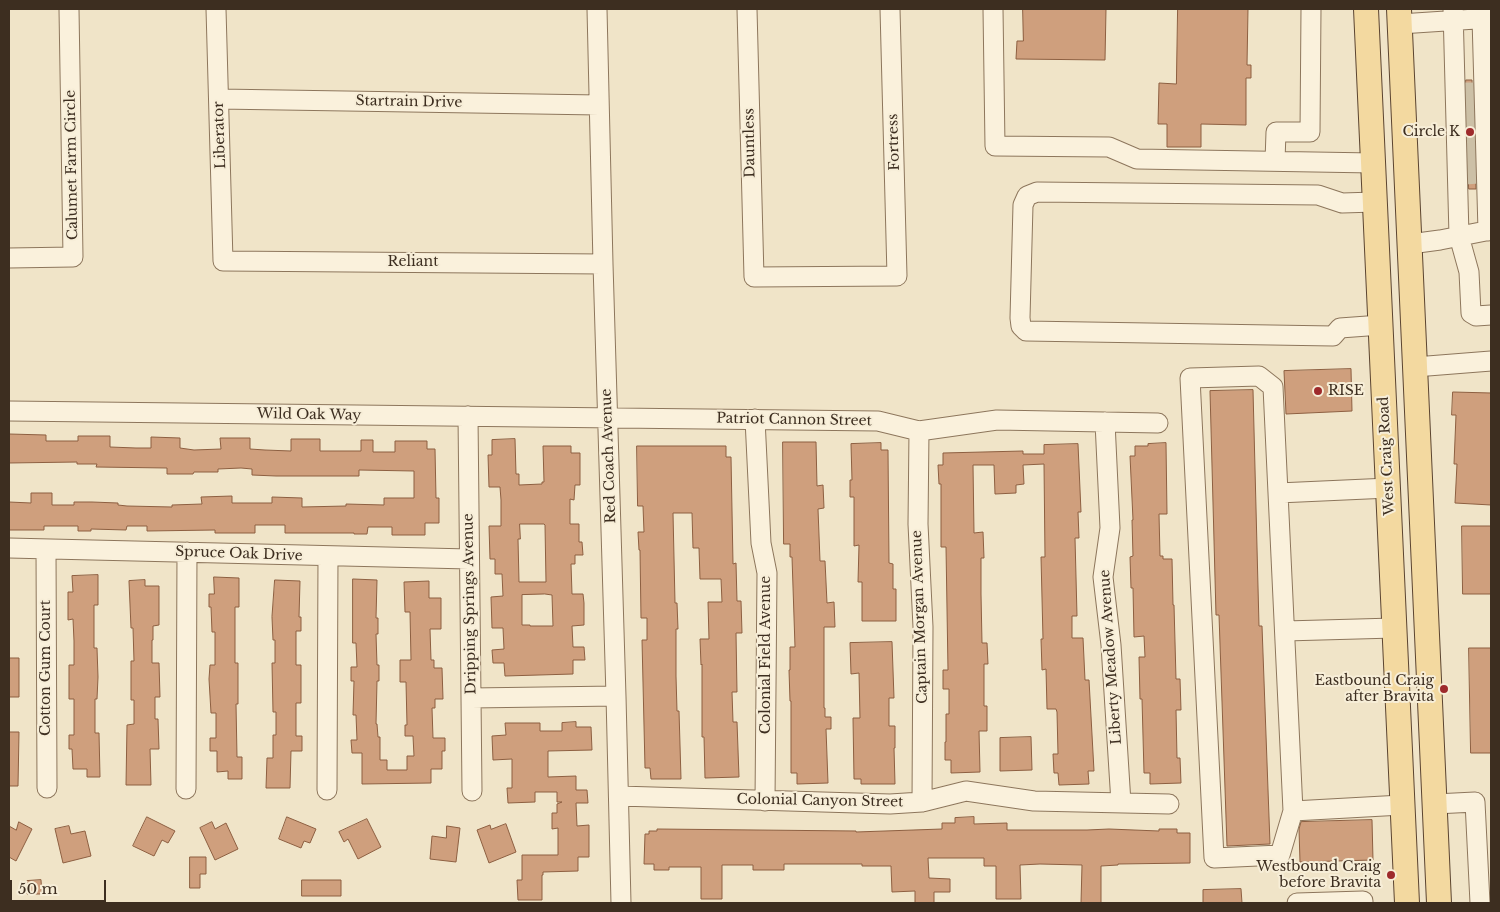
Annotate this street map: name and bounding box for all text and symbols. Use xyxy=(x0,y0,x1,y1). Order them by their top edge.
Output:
street label: Calumet Farm Circle xyxy=(62,90,82,240)
street label: Startrain Drive xyxy=(355,93,463,111)
street label: Liberator xyxy=(210,101,230,169)
street label: Dauntless xyxy=(741,108,759,178)
street label: Fortress xyxy=(885,113,903,171)
place label: Circle K xyxy=(1402,124,1460,140)
marker: Circle K xyxy=(1464,126,1476,138)
street label: Reliant xyxy=(388,254,438,270)
place label: RISE xyxy=(1328,383,1364,399)
marker: RISE xyxy=(1312,385,1324,397)
street label: Red Coach Avenue xyxy=(598,388,620,524)
street label: West Craig Road xyxy=(1375,396,1399,516)
street label: Wild Oak Way xyxy=(257,406,361,424)
street label: Patriot Cannon Street xyxy=(716,410,872,430)
street label: Dripping Springs Avenue xyxy=(460,513,480,695)
street label: Captain Morgan Avenue xyxy=(909,530,931,704)
street label: Spruce Oak Drive xyxy=(175,543,303,565)
street label: Liberty Meadow Avenue xyxy=(1097,569,1125,745)
street label: Colonial Field Avenue xyxy=(758,576,774,734)
street label: Cotton Gum Court xyxy=(38,600,54,736)
place label: Eastbound Craig after Bravita xyxy=(1315,673,1434,706)
marker: Eastbound Craig after Bravita xyxy=(1438,683,1450,695)
street label: Colonial Canyon Street xyxy=(736,791,904,811)
place label: Westbound Craig before Bravita xyxy=(1256,859,1381,892)
marker: Westbound Craig before Bravita xyxy=(1385,869,1397,881)
scale bar xyxy=(12,870,109,902)
text: 50 m xyxy=(18,879,58,898)

